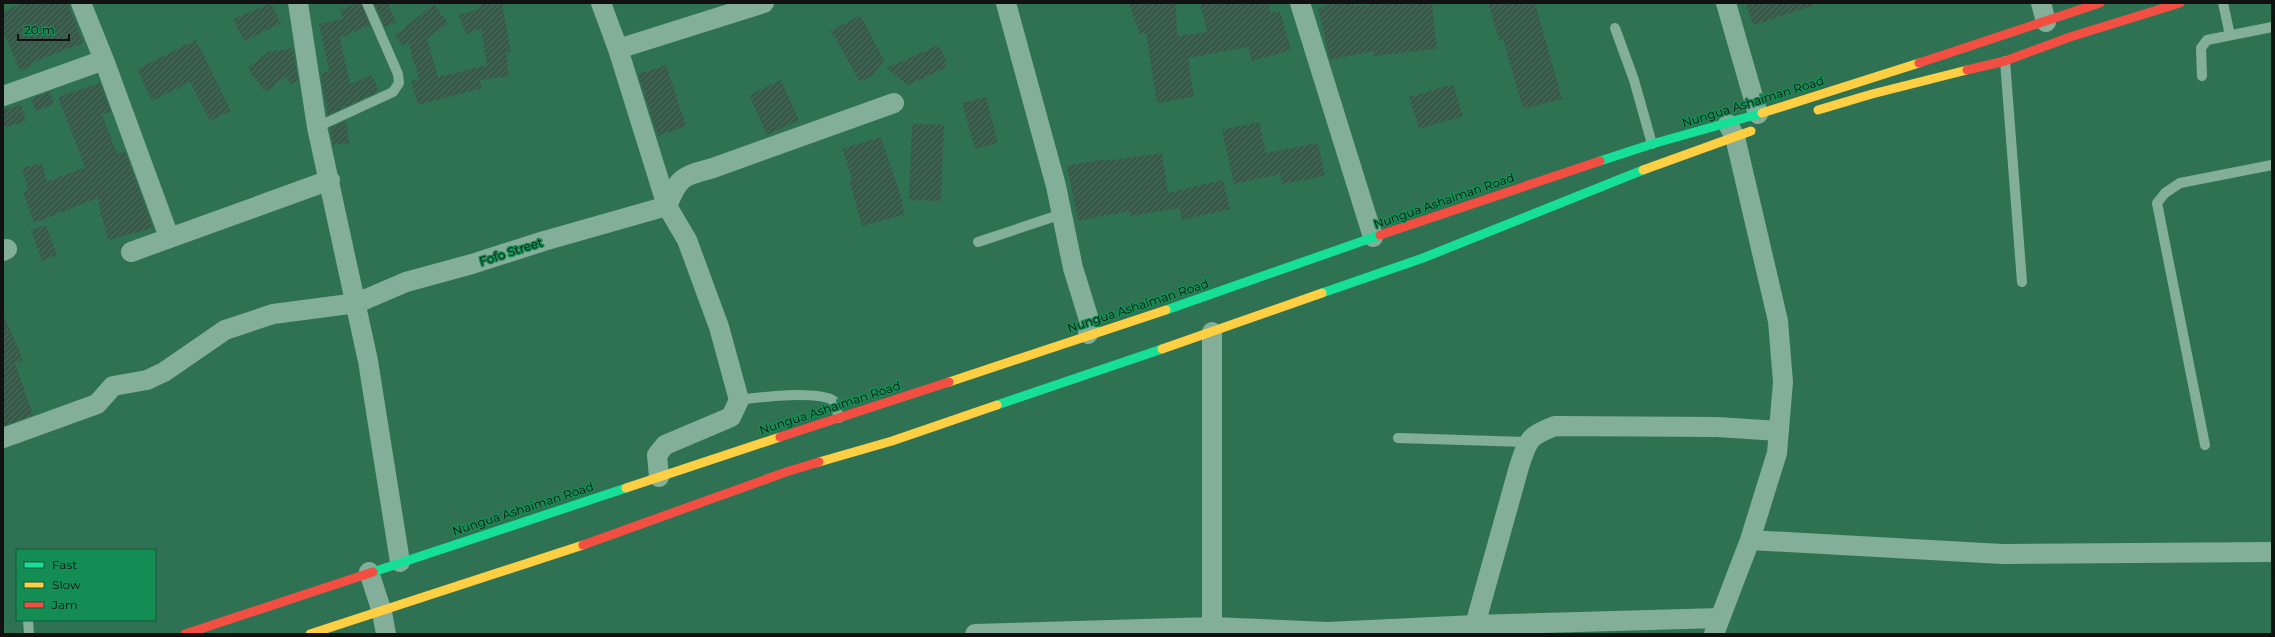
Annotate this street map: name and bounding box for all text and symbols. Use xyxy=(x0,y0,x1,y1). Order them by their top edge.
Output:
scale bar xyxy=(18,16,69,42)
text: 20 m xyxy=(24,22,55,37)
street label: Nungua Ashaiman Road xyxy=(1680,73,1826,130)
street label: Nungua Ashaiman Road xyxy=(1372,169,1516,232)
street label: Fofo Street xyxy=(477,234,545,269)
street label: Nungua Ashaiman Road xyxy=(1065,276,1210,335)
street label: Nungua Ashaiman Road xyxy=(757,378,902,437)
street label: Nungua Ashaiman Road xyxy=(450,479,595,538)
legend xyxy=(16,549,156,621)
text: Fast xyxy=(52,557,77,572)
text: Slow xyxy=(52,577,81,592)
text: Jam xyxy=(51,597,78,612)

